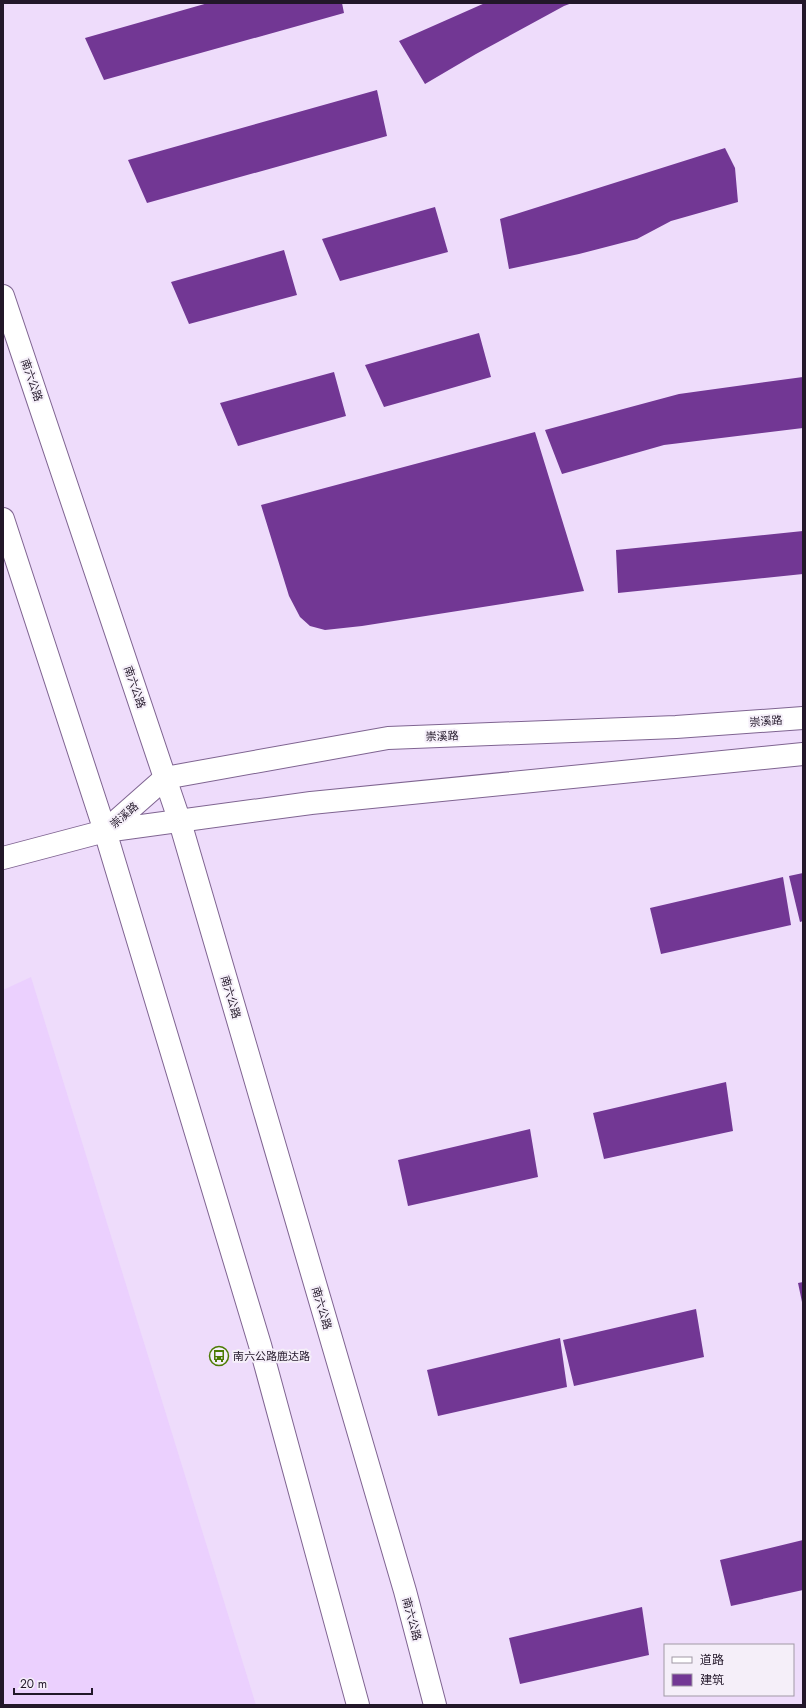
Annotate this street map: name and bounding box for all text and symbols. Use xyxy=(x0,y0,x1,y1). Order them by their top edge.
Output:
street label: 南六公路 xyxy=(17,357,47,403)
street label: 南六公路 xyxy=(120,664,150,710)
street label: 崇溪路 xyxy=(749,712,783,730)
street label: 崇溪路 xyxy=(425,727,459,745)
street label: 崇溪路 xyxy=(106,798,142,832)
street label: 南六公路 xyxy=(217,974,245,1020)
street label: 南六公路 xyxy=(308,1285,336,1331)
bus stop icon: 南六公路鹿达路 xyxy=(208,1345,230,1367)
place label: 南六公路鹿达路 xyxy=(233,1348,310,1364)
street label: 南六公路 xyxy=(399,1596,425,1642)
legend xyxy=(664,1644,794,1696)
text: 道路 xyxy=(700,1651,724,1669)
scale bar xyxy=(14,1670,92,1696)
text: 建筑 xyxy=(700,1671,724,1689)
text: 20 m xyxy=(20,1675,47,1693)

